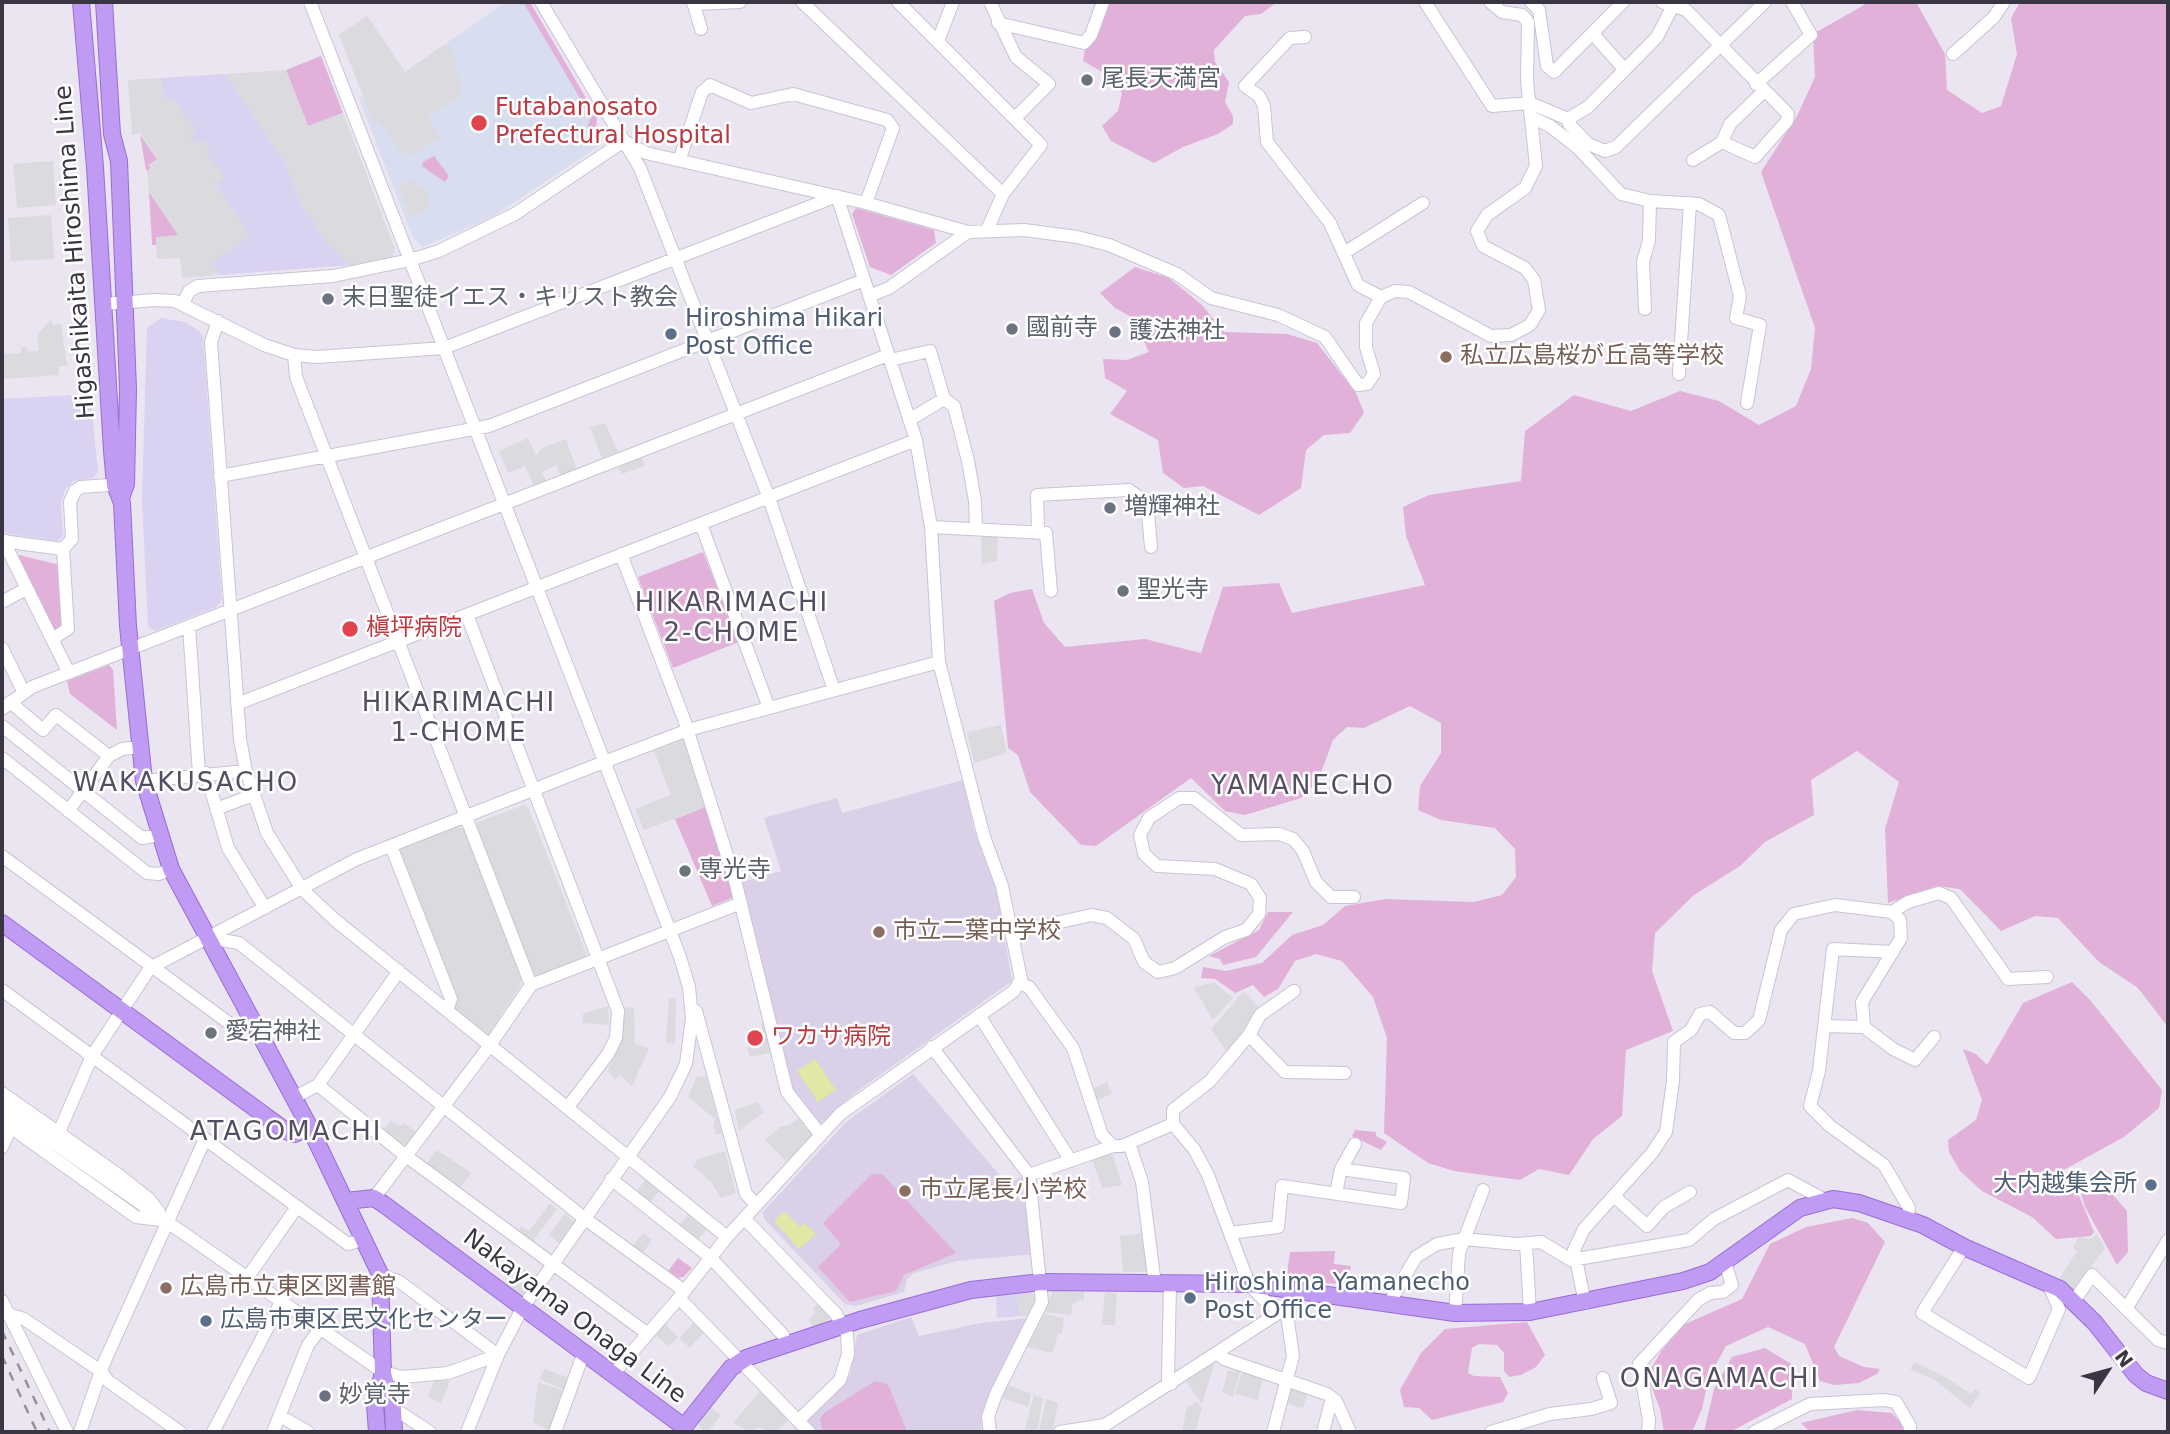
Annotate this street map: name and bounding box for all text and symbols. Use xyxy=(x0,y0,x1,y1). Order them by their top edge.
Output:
place label: 尾長天満宮 xyxy=(1101,66,1221,94)
marker: 尾長天満宮 xyxy=(1079,72,1095,88)
street label: Higashikaita Hiroshima Line xyxy=(50,84,102,420)
place label: Futabanosato Prefectural Hospital xyxy=(495,95,731,151)
marker: Futabanosato Prefectural Hospital xyxy=(469,113,489,133)
place label: 末日聖徒イエス・キリスト教会 xyxy=(342,285,678,313)
marker: 末日聖徒イエス・キリスト教会 xyxy=(320,291,336,307)
place label: Hiroshima Hikari Post Office xyxy=(685,306,883,362)
place label: 國前寺 xyxy=(1026,315,1098,343)
place label: 護法神社 xyxy=(1129,318,1225,346)
marker: 國前寺 xyxy=(1004,321,1020,337)
marker: 護法神社 xyxy=(1107,324,1123,340)
marker: Hiroshima Hikari Post Office xyxy=(663,326,679,342)
place label: 私立広島桜が丘高等学校 xyxy=(1460,343,1724,371)
marker: 私立広島桜が丘高等学校 xyxy=(1438,349,1454,365)
place label: 増輝神社 xyxy=(1124,494,1220,522)
marker: 増輝神社 xyxy=(1102,500,1118,516)
place label: 聖光寺 xyxy=(1137,577,1209,605)
marker: 聖光寺 xyxy=(1115,583,1131,599)
district label: HIKARIMACHI 2-CHOME xyxy=(636,588,828,650)
place label: 槇坪病院 xyxy=(366,615,462,643)
marker: 槇坪病院 xyxy=(340,619,360,639)
district label: HIKARIMACHI 1-CHOME xyxy=(363,688,555,750)
district label: WAKAKUSACHO xyxy=(74,768,298,800)
district label: YAMANECHO xyxy=(1212,771,1394,803)
place label: 専光寺 xyxy=(699,857,771,885)
marker: 専光寺 xyxy=(677,863,693,879)
place label: 市立二葉中学校 xyxy=(893,918,1061,946)
marker: 市立二葉中学校 xyxy=(871,924,887,940)
place label: 愛宕神社 xyxy=(225,1019,321,1047)
place label: ワカサ病院 xyxy=(771,1024,891,1052)
marker: 愛宕神社 xyxy=(203,1025,219,1041)
marker: ワカサ病院 xyxy=(745,1028,765,1048)
district label: ATAGOMACHI xyxy=(191,1117,381,1149)
place label: 大内越集会所 xyxy=(1993,1171,2137,1199)
place label: 市立尾長小学校 xyxy=(919,1177,1087,1205)
marker: 大内越集会所 xyxy=(2143,1177,2159,1193)
marker: 市立尾長小学校 xyxy=(897,1183,913,1199)
street label: Nakayama Onaga Line xyxy=(457,1224,691,1410)
place label: Hiroshima Yamanecho Post Office xyxy=(1204,1270,1470,1326)
place label: 広島市立東区図書館 xyxy=(180,1274,396,1302)
marker: 広島市立東区図書館 xyxy=(158,1280,174,1296)
marker: Hiroshima Yamanecho Post Office xyxy=(1182,1290,1198,1306)
place label: 広島市東区民文化センター xyxy=(220,1307,508,1335)
marker: 広島市東区民文化センター xyxy=(198,1313,214,1329)
north arrow xyxy=(2072,1336,2142,1406)
text: N xyxy=(2110,1346,2138,1372)
district label: ONAGAMACHI xyxy=(1621,1364,1819,1396)
place label: 妙覚寺 xyxy=(339,1382,411,1410)
marker: 妙覚寺 xyxy=(317,1388,333,1404)

